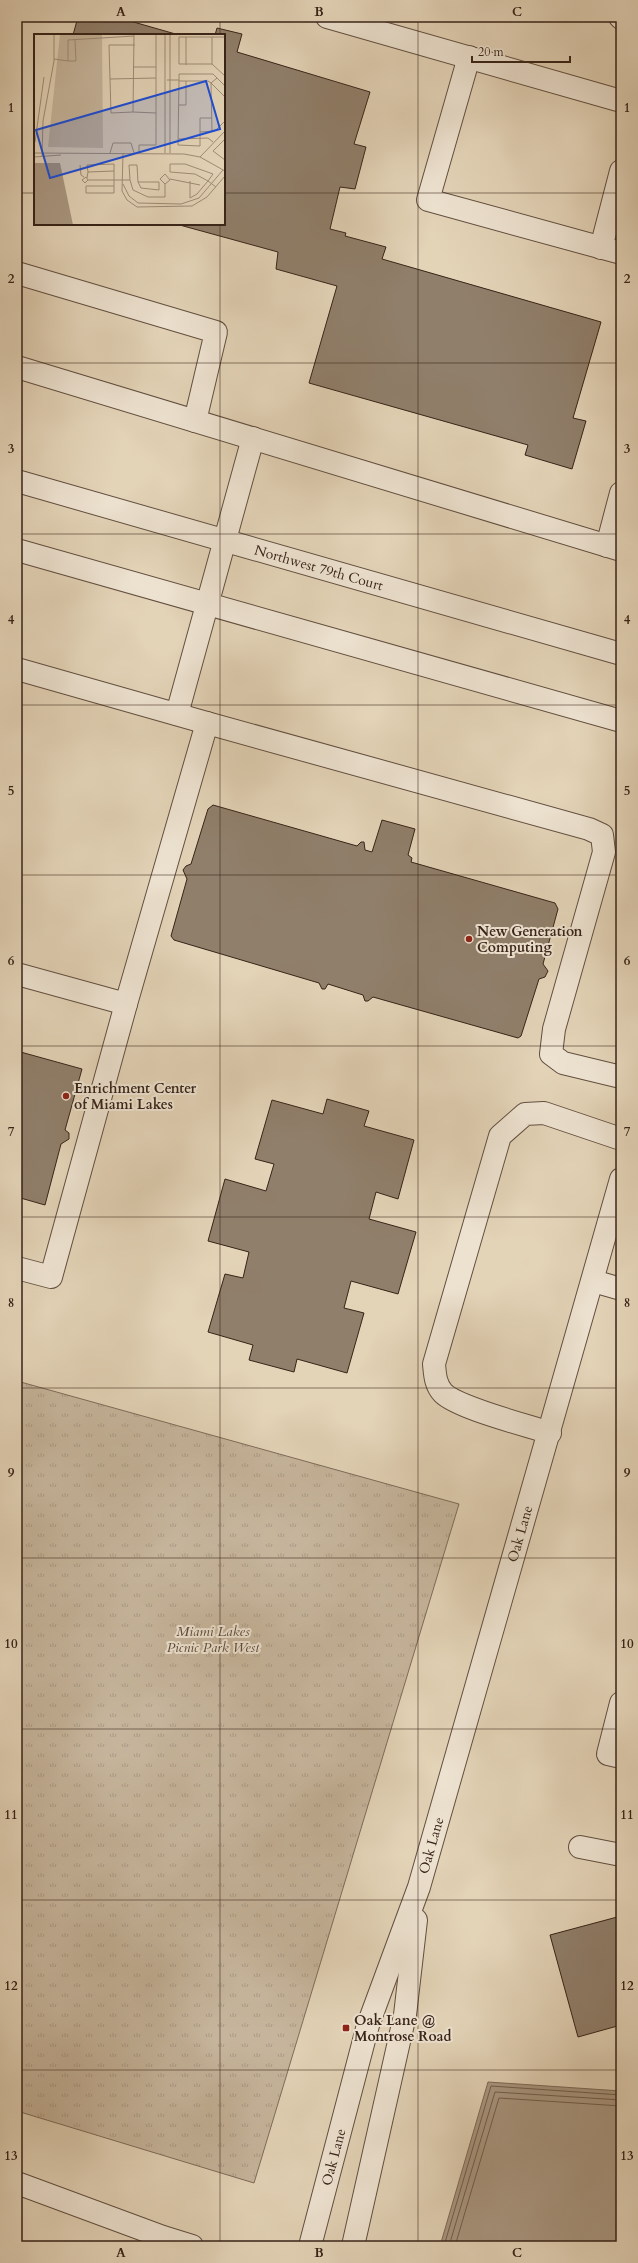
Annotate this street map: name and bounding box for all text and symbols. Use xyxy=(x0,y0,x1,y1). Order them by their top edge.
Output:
text: A xyxy=(116,3,126,21)
text: B xyxy=(314,3,324,21)
text: C xyxy=(512,3,522,21)
inset map xyxy=(34,34,225,225)
scale bar xyxy=(472,38,570,64)
text: 20 m xyxy=(478,44,505,60)
text: 1 xyxy=(8,99,14,117)
text: 1 xyxy=(624,99,630,117)
text: 2 xyxy=(8,270,15,288)
text: 2 xyxy=(624,270,631,288)
text: 3 xyxy=(8,440,15,458)
text: 3 xyxy=(624,440,631,458)
street label: Northwest 79th Court xyxy=(252,540,386,596)
text: 4 xyxy=(8,611,15,629)
text: 4 xyxy=(624,611,631,629)
text: 5 xyxy=(8,782,14,800)
text: 5 xyxy=(624,782,630,800)
place label: New Generation Computing xyxy=(477,922,583,957)
marker: New Generation Computing xyxy=(464,934,474,944)
text: 6 xyxy=(8,952,15,970)
text: 6 xyxy=(624,952,631,970)
place label: Enrichment Center of Miami Lakes xyxy=(74,1079,197,1114)
marker: Enrichment Center of Miami Lakes xyxy=(61,1091,71,1101)
text: 7 xyxy=(8,1123,15,1141)
text: 7 xyxy=(624,1123,631,1141)
text: 8 xyxy=(8,1294,14,1312)
text: 8 xyxy=(624,1294,630,1312)
text: 9 xyxy=(8,1464,15,1482)
text: 9 xyxy=(624,1464,631,1482)
street label: Oak Lane xyxy=(503,1503,537,1564)
park label: Miami Lakes Picnic Park West xyxy=(167,1622,260,1657)
text: 10 xyxy=(4,1635,18,1653)
text: 10 xyxy=(620,1635,634,1653)
text: 11 xyxy=(4,1806,18,1824)
text: 11 xyxy=(620,1806,634,1824)
street label: Oak Lane xyxy=(414,1815,449,1876)
text: 12 xyxy=(4,1977,18,1995)
text: 12 xyxy=(620,1977,634,1995)
place label: Oak Lane @ Montrose Road xyxy=(354,2011,452,2046)
marker: Oak Lane @ Montrose Road xyxy=(341,2023,351,2033)
street label: Oak Lane xyxy=(317,2127,350,2188)
text: 13 xyxy=(4,2147,18,2165)
text: 13 xyxy=(620,2147,634,2165)
text: A xyxy=(116,2244,126,2262)
text: B xyxy=(314,2244,324,2262)
text: C xyxy=(512,2244,522,2262)

